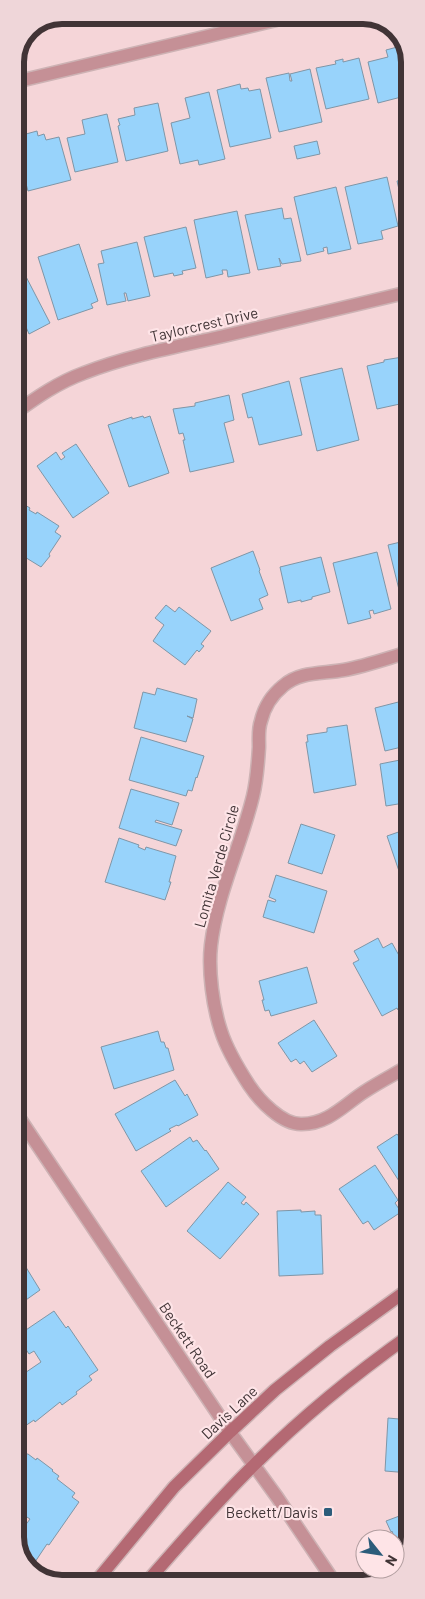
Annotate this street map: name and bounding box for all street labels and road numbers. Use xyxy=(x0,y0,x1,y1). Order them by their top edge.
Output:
street label: Taylorcrest Drive xyxy=(148,303,260,345)
street label: Lomita Verde Circle xyxy=(190,802,242,930)
street label: Beckett Road xyxy=(156,1299,220,1381)
street label: Davis Lane xyxy=(197,1382,261,1442)

